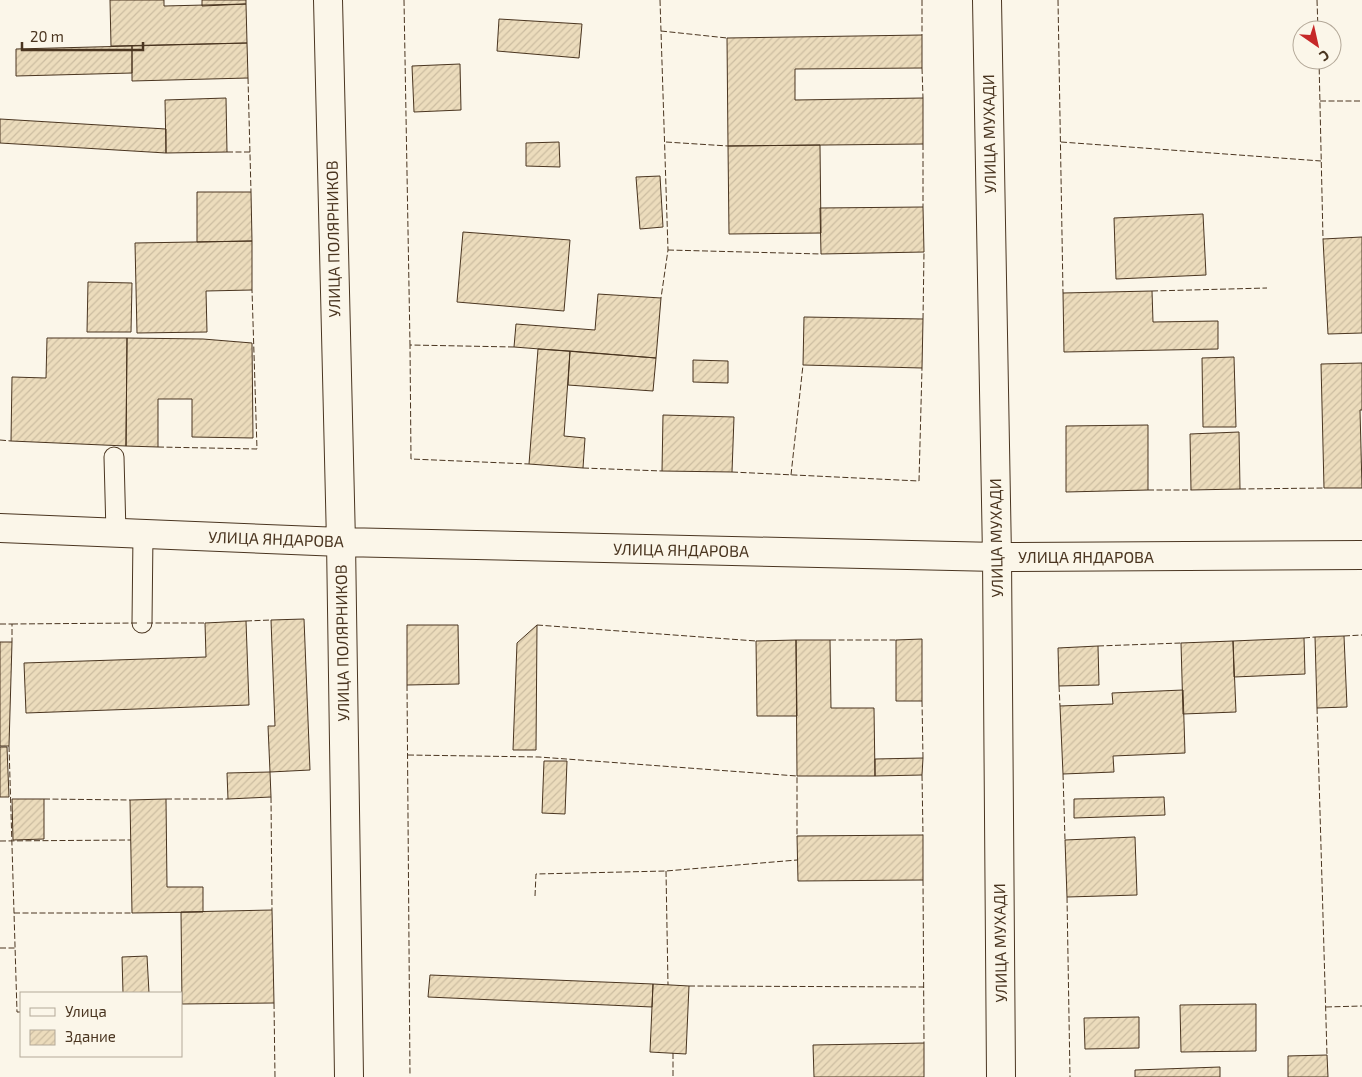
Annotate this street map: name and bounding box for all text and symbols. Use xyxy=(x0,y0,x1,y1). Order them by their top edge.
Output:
scale bar xyxy=(22,20,144,52)
north arrow xyxy=(1292,20,1342,70)
text: 20 m xyxy=(30,27,64,45)
text: С xyxy=(1316,47,1333,66)
street label: УЛИЦА МУХАДИ xyxy=(978,74,999,194)
street label: УЛИЦА ПОЛЯРНИКОВ xyxy=(322,160,343,318)
street label: УЛИЦА МУХАДИ xyxy=(985,478,1006,598)
street label: УЛИЦА ЯНДАРОВА xyxy=(208,527,344,550)
street label: УЛИЦА ЯНДАРОВА xyxy=(613,539,749,560)
street label: УЛИЦА ЯНДАРОВА xyxy=(1018,547,1154,566)
street label: УЛИЦА ПОЛЯРНИКОВ xyxy=(331,564,352,722)
street label: УЛИЦА МУХАДИ xyxy=(989,883,1010,1003)
legend xyxy=(20,992,182,1057)
text: Улица xyxy=(65,1002,107,1020)
text: Здание xyxy=(65,1027,116,1045)

